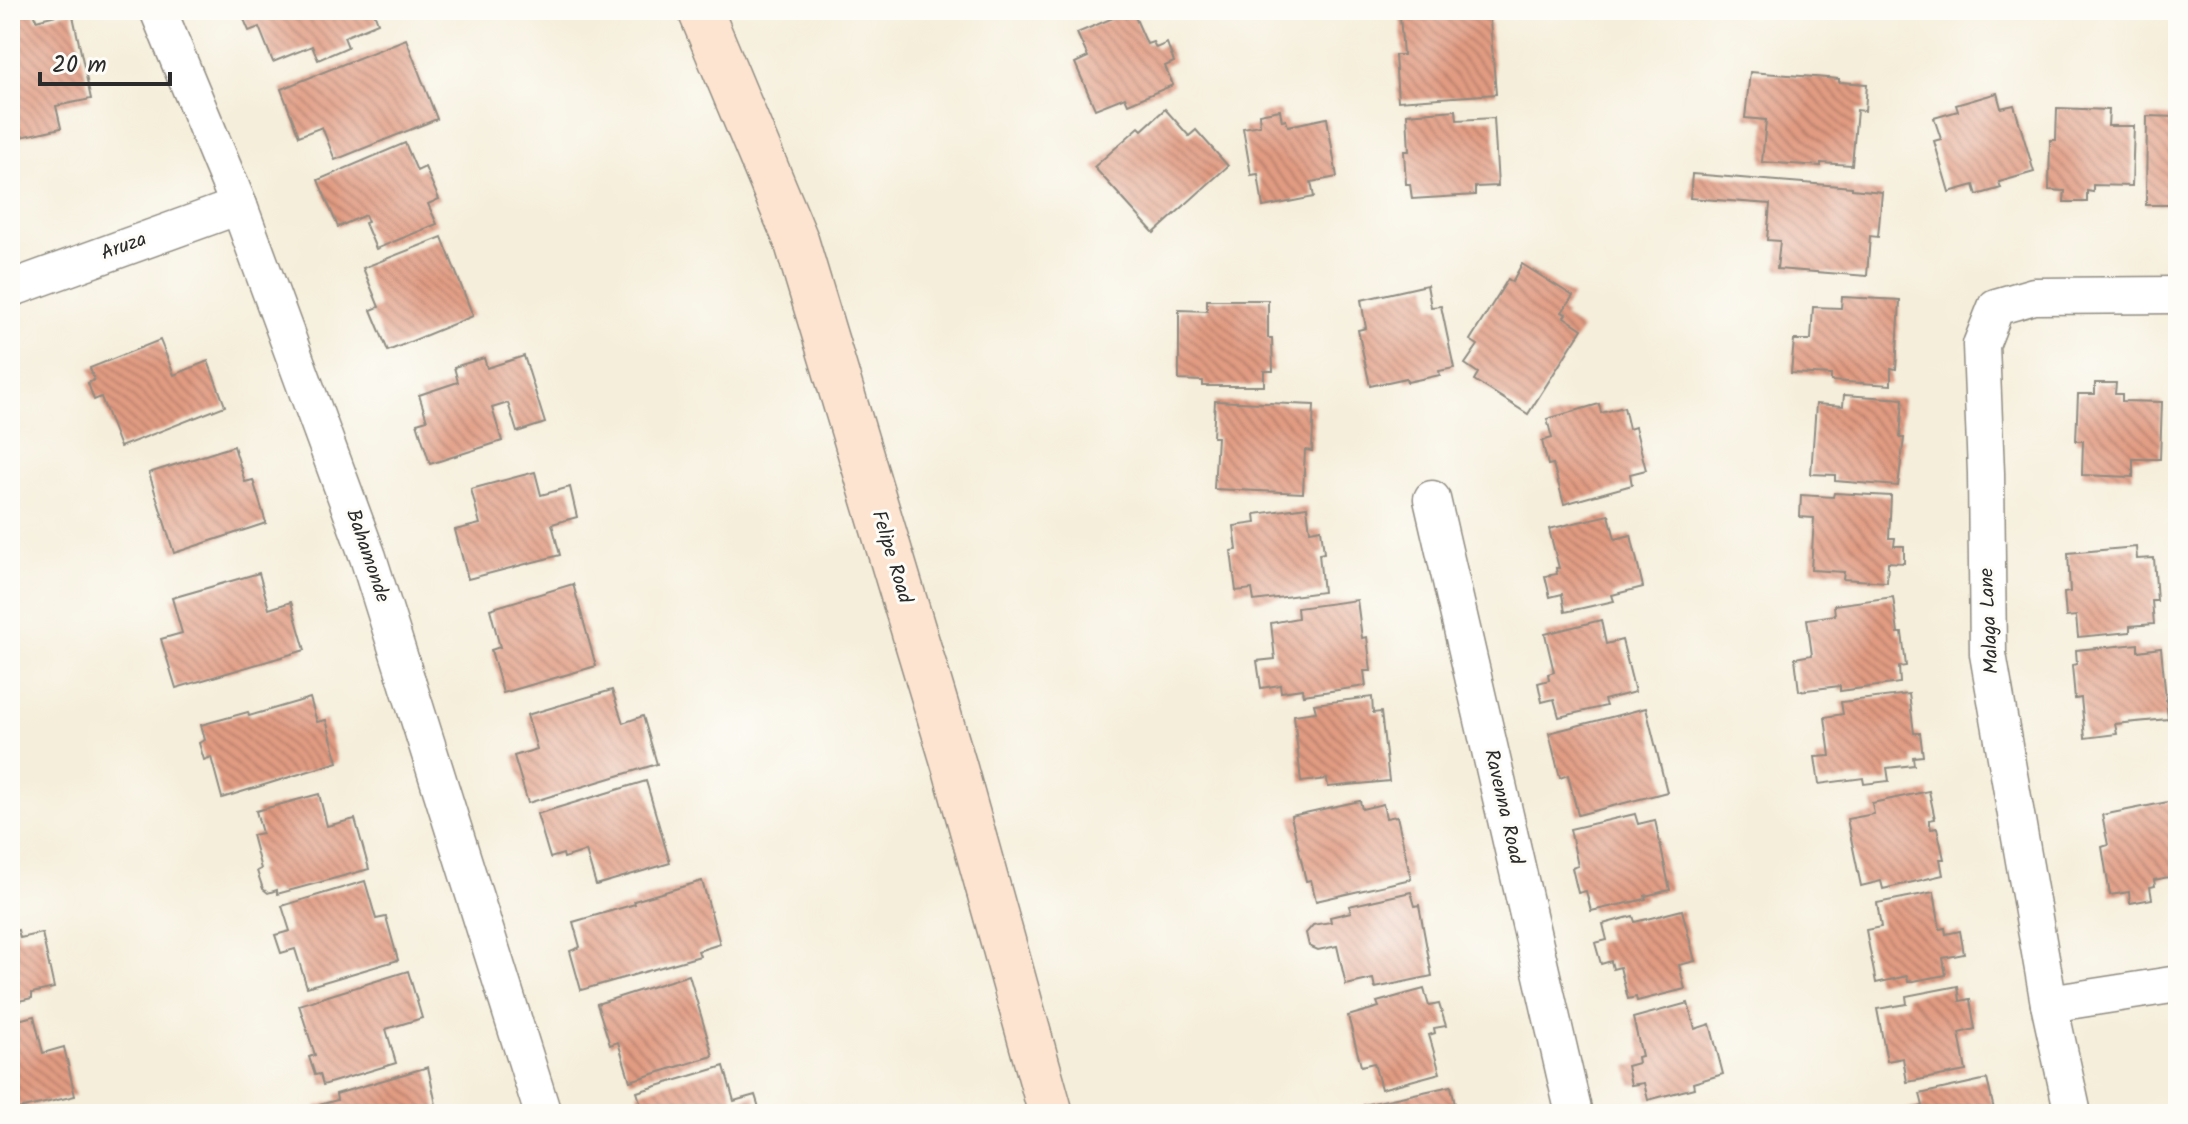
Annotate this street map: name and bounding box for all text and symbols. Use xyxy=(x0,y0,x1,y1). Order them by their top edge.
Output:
scale bar xyxy=(40,36,170,86)
text: 20 m xyxy=(52,46,107,85)
street label: Aruza xyxy=(97,224,151,270)
street label: Bahamonde xyxy=(336,505,398,607)
street label: Felipe Road xyxy=(862,507,921,608)
street label: Malaga Lane xyxy=(1971,567,2009,675)
street label: Ravenna Road xyxy=(1474,746,1532,869)

